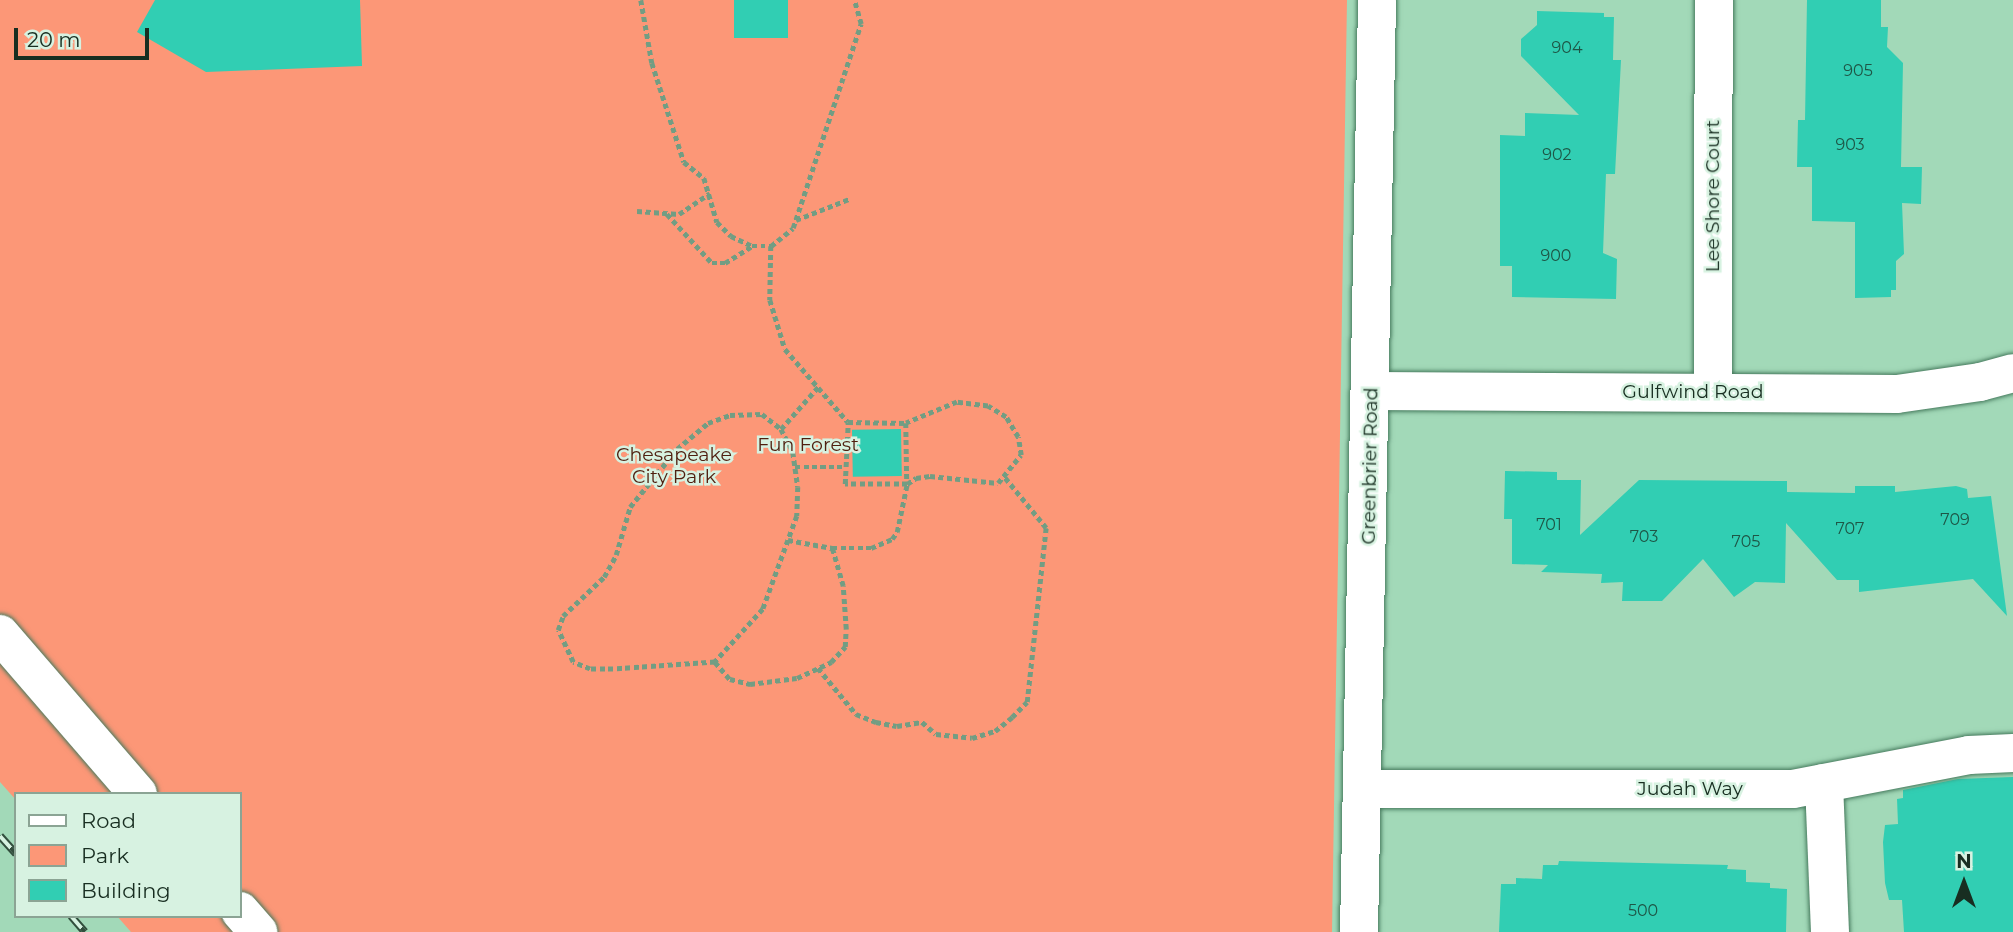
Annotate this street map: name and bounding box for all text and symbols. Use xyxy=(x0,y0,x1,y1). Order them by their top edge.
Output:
scale bar xyxy=(18,14,152,58)
text: 20 m xyxy=(27,27,81,52)
house number: 904 xyxy=(1552,38,1582,58)
house number: 905 xyxy=(1843,61,1873,81)
street label: Lee Shore Court xyxy=(1702,120,1724,272)
house number: 903 xyxy=(1835,135,1865,155)
house number: 902 xyxy=(1542,145,1572,165)
house number: 900 xyxy=(1541,246,1571,266)
street label: Gulfwind Road xyxy=(1622,381,1764,403)
street label: Greenbrier Road xyxy=(1357,387,1383,545)
park label: Fun Forest xyxy=(757,434,859,456)
park label: Chesapeake City Park xyxy=(616,444,732,488)
house number: 709 xyxy=(1940,510,1970,530)
house number: 701 xyxy=(1536,515,1562,535)
house number: 707 xyxy=(1836,519,1864,539)
house number: 703 xyxy=(1630,527,1658,547)
house number: 705 xyxy=(1732,532,1760,552)
street label: Judah Way xyxy=(1637,778,1743,800)
legend xyxy=(14,792,242,918)
text: Road xyxy=(81,808,136,833)
text: Park xyxy=(81,843,129,868)
north arrow xyxy=(1929,848,1999,918)
text: N xyxy=(1956,850,1972,873)
text: Building xyxy=(81,878,171,903)
house number: 500 xyxy=(1628,901,1658,921)

